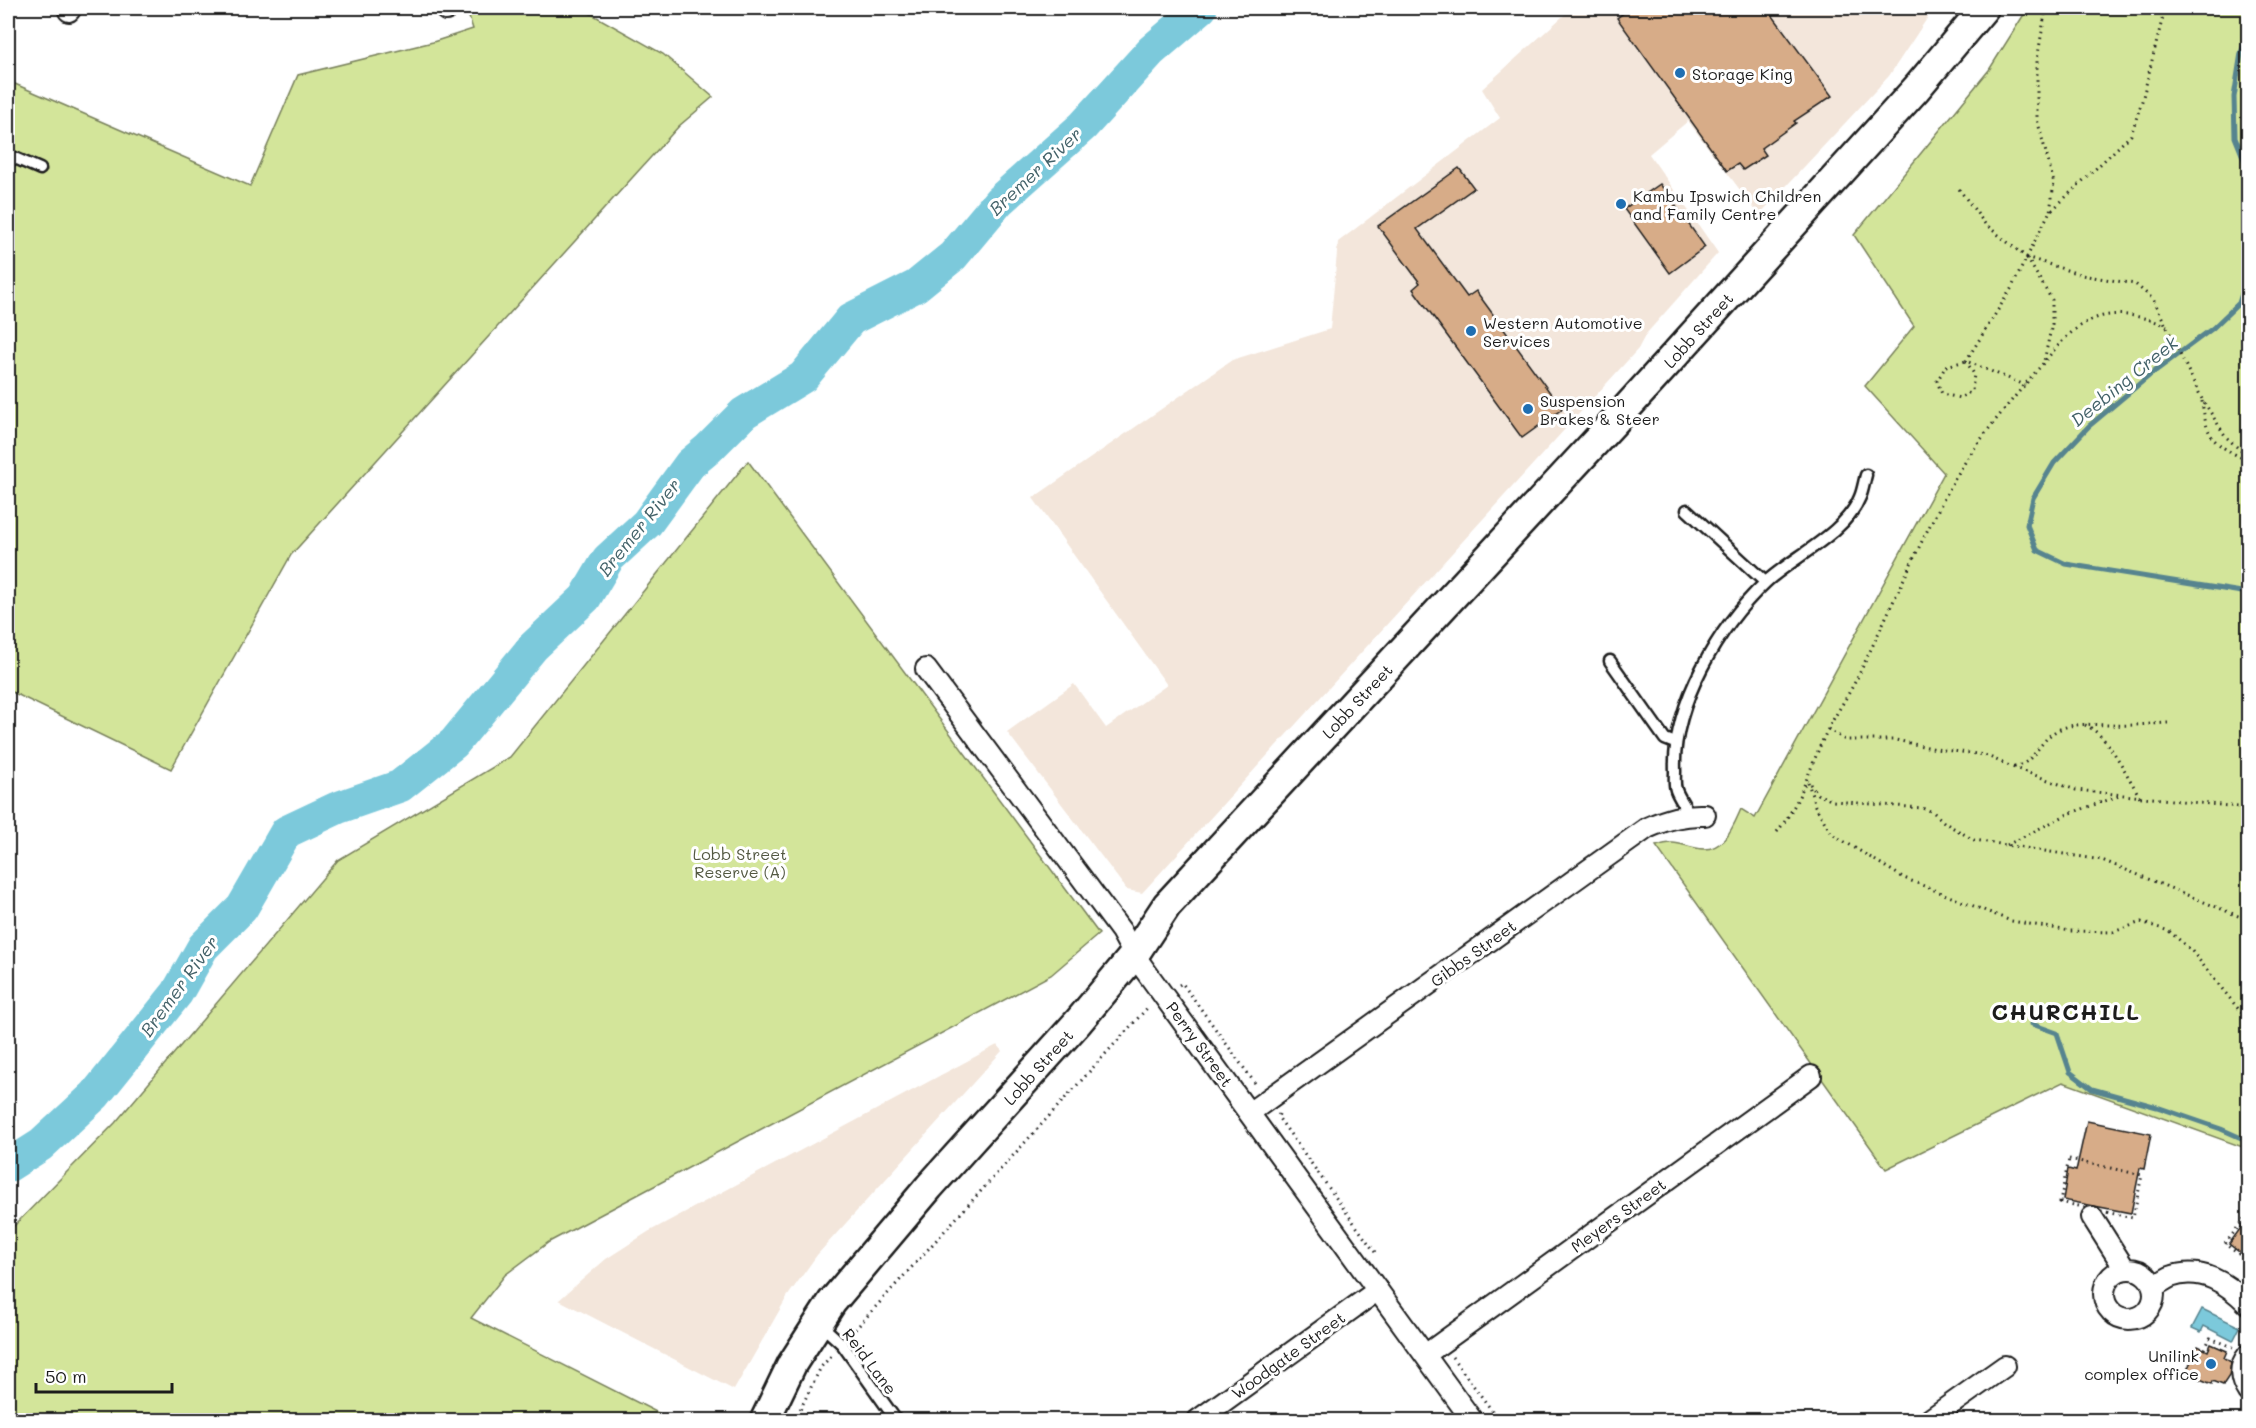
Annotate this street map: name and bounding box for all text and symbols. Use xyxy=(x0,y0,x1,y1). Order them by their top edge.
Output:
place label: Storage King xyxy=(1692,63,1793,84)
marker: Storage King xyxy=(1673,66,1687,80)
water label: Bremer River xyxy=(984,122,1086,220)
place label: Kambu Ipswich Children and Family Centre xyxy=(1633,185,1821,224)
marker: Kambu Ipswich Children and Family Centre xyxy=(1614,197,1628,211)
street label: Lobb Street xyxy=(1659,288,1737,372)
place label: Western Automotive Services xyxy=(1483,312,1643,351)
marker: Western Automotive Services xyxy=(1464,324,1478,338)
water label: Deebing Creek xyxy=(2065,330,2183,432)
place label: Suspension Brakes & Steer xyxy=(1540,390,1660,429)
marker: Suspension Brakes & Steer xyxy=(1521,402,1535,416)
water label: Bremer River xyxy=(592,473,686,581)
street label: Lobb Street xyxy=(1317,659,1397,743)
park label: Lobb Street Reserve (A) xyxy=(693,843,787,882)
street label: Gibbs Street xyxy=(1426,915,1520,991)
water label: Bremer River xyxy=(134,931,224,1041)
street label: Perry Street xyxy=(1162,997,1238,1091)
district label: CHURCHILL xyxy=(1991,997,2141,1026)
street label: Lobb Street xyxy=(999,1025,1077,1109)
street label: Meyers Street xyxy=(1566,1173,1670,1257)
street label: Woodgate Street xyxy=(1227,1307,1349,1403)
street label: Reid Lane xyxy=(838,1324,902,1398)
place label: Unilink complex office xyxy=(2084,1345,2199,1384)
scale bar xyxy=(36,1356,172,1394)
marker: Unilink complex office xyxy=(2204,1357,2218,1371)
text: 50 m xyxy=(45,1364,87,1388)

